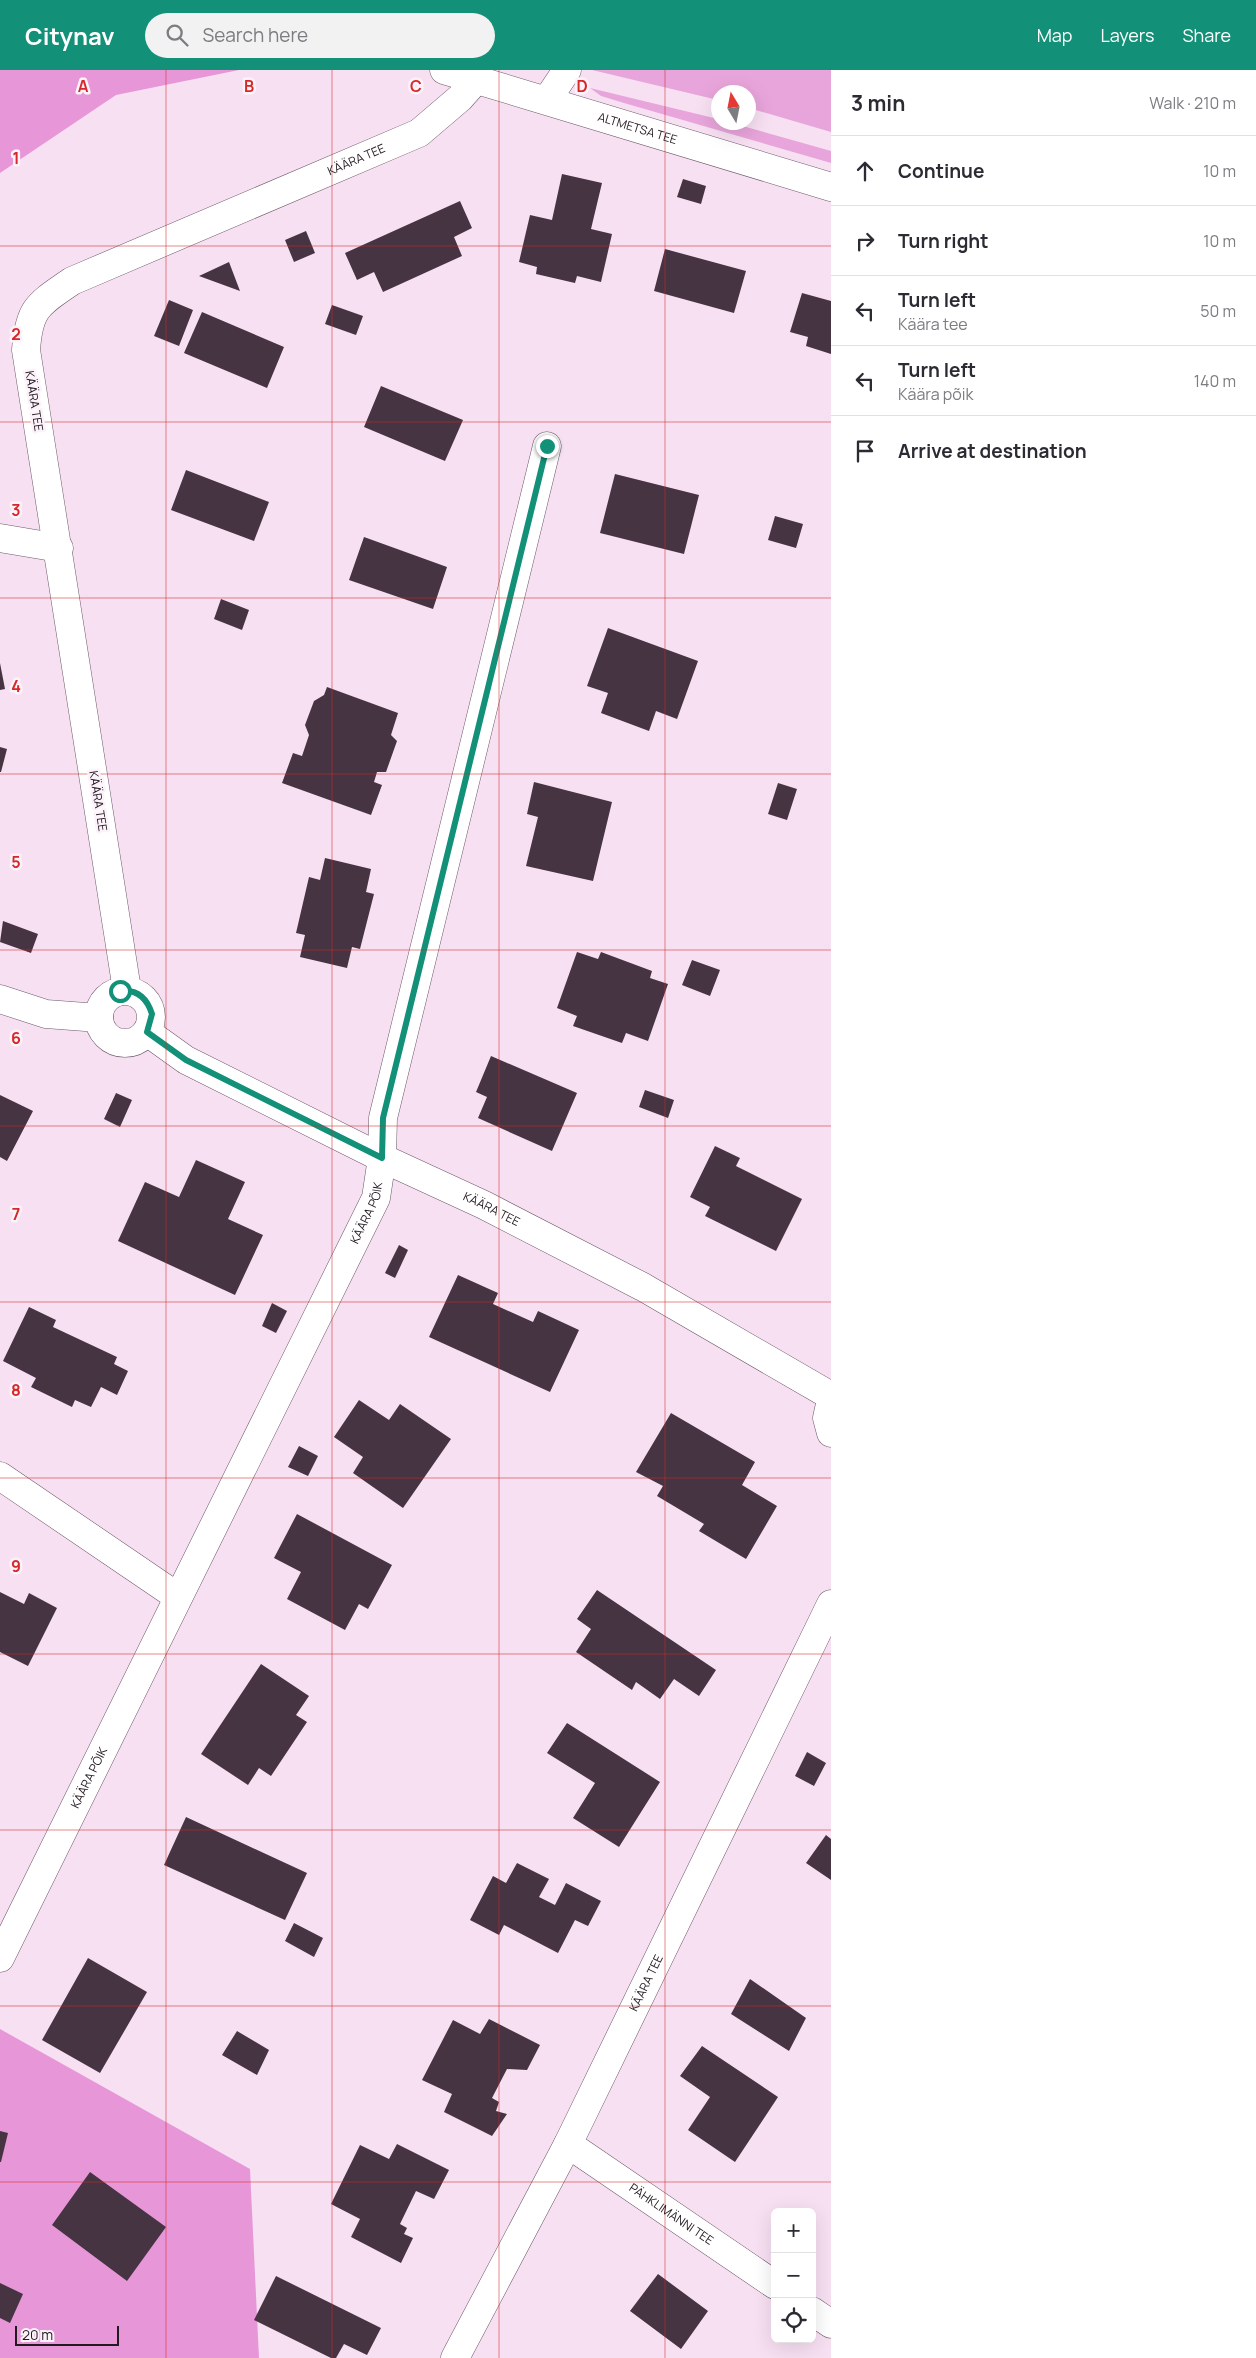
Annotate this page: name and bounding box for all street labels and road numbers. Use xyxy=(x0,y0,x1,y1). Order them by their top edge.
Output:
street label: ALTMETSA TEE xyxy=(596,108,679,148)
street label: KÄÄRA TEE xyxy=(325,139,388,179)
street label: KÄÄRA TEE xyxy=(21,369,48,433)
street label: KÄÄRA TEE xyxy=(85,769,112,833)
street label: KÄÄRA PÕIK xyxy=(346,1180,386,1246)
street label: KÄÄRA TEE xyxy=(461,1188,523,1230)
street label: KÄÄRA PÕIK xyxy=(66,1743,111,1811)
street label: KÄÄRA TEE xyxy=(625,1951,667,2014)
street label: PÄHKLIMÄNNI TEE xyxy=(626,2179,717,2249)

